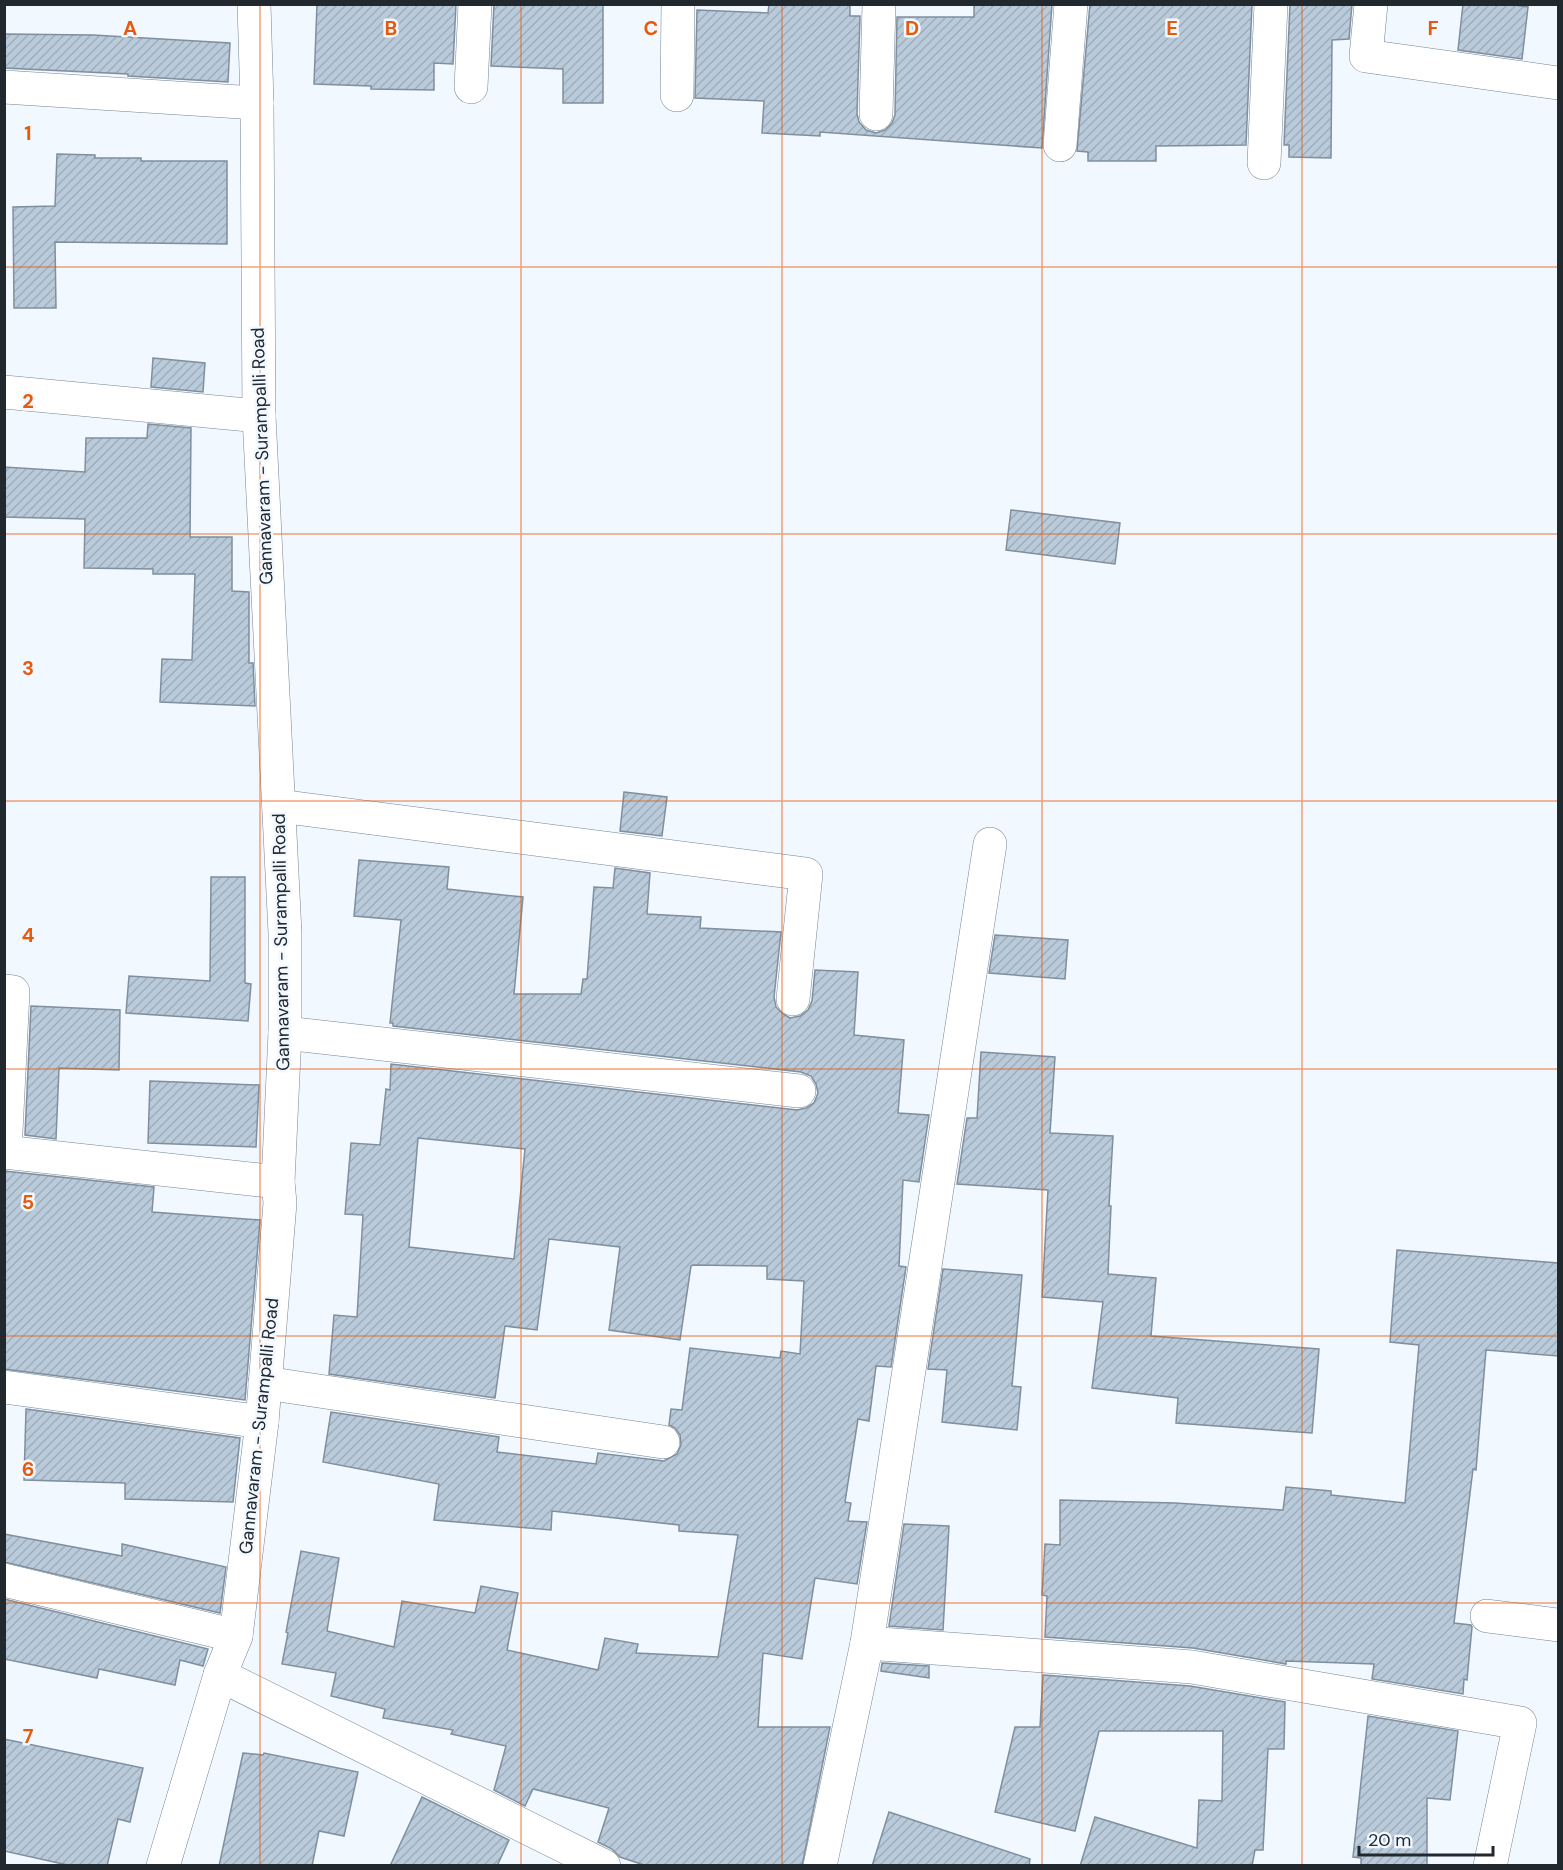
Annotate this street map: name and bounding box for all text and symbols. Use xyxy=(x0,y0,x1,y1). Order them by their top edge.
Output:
text: A xyxy=(123,15,137,41)
text: B xyxy=(385,15,397,41)
text: C xyxy=(644,15,658,41)
text: D xyxy=(905,15,919,41)
text: E xyxy=(1166,15,1178,41)
text: F xyxy=(1427,15,1439,41)
text: 1 xyxy=(24,120,32,146)
street label: Gannavaram - Surampalli Road xyxy=(246,327,278,585)
text: 2 xyxy=(22,388,34,414)
text: 3 xyxy=(22,655,34,681)
street label: Gannavaram - Surampalli Road xyxy=(267,813,295,1071)
text: 4 xyxy=(22,922,35,948)
text: 5 xyxy=(22,1189,34,1215)
street label: Gannavaram - Surampalli Road xyxy=(234,1297,284,1555)
text: 6 xyxy=(22,1456,34,1482)
text: 7 xyxy=(23,1723,34,1749)
scale bar xyxy=(1359,1819,1492,1857)
text: 20 m xyxy=(1368,1828,1411,1852)

